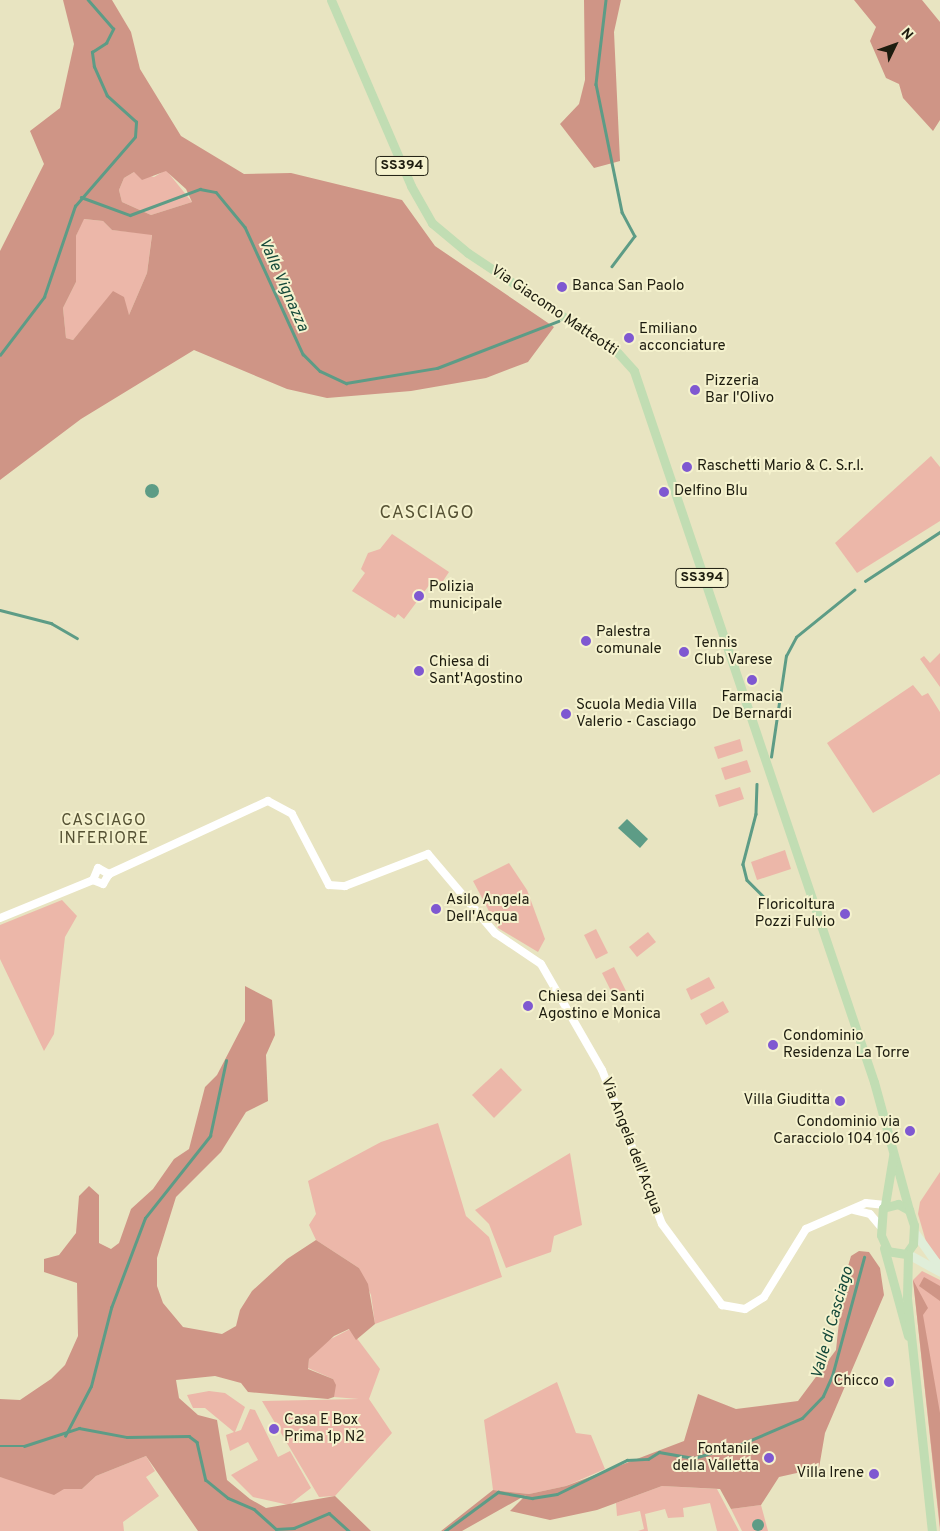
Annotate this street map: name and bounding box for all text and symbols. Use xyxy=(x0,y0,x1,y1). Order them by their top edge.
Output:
north arrow xyxy=(870,20,920,70)
text: N xyxy=(897,25,916,44)
road number: SS394 xyxy=(374,154,430,178)
water label: Valle Vignazza xyxy=(254,235,312,335)
street label: Via Giacomo Matteotti xyxy=(487,262,621,360)
place label: Banca San Paolo xyxy=(572,278,684,296)
marker: Banca San Paolo xyxy=(556,281,568,293)
place label: Emiliano acconciature xyxy=(639,320,726,355)
marker: Emiliano acconciature xyxy=(623,332,635,344)
place label: Pizzeria Bar l'Olivo xyxy=(705,372,774,407)
marker: Pizzeria Bar l'Olivo xyxy=(689,384,701,396)
place label: Raschetti Mario & C. S.r.l. xyxy=(697,458,864,476)
marker: Raschetti Mario & C. S.r.l. xyxy=(681,461,693,473)
place label: Delfino Blu xyxy=(674,483,748,501)
marker: Delfino Blu xyxy=(658,486,670,498)
district label: CASCIAGO xyxy=(378,503,476,525)
road number: SS394 xyxy=(674,566,730,590)
place label: Polizia municipale xyxy=(429,578,502,613)
marker: Polizia municipale xyxy=(413,590,425,602)
place label: Palestra comunale xyxy=(596,623,662,658)
place label: Tennis Club Varese xyxy=(694,634,773,669)
marker: Palestra comunale xyxy=(580,635,592,647)
marker: Tennis Club Varese xyxy=(678,646,690,658)
place label: Chiesa di Sant'Agostino xyxy=(429,653,523,688)
marker: Chiesa di Sant'Agostino xyxy=(413,665,425,677)
marker: Farmacia De Bernardi xyxy=(746,674,758,686)
place label: Farmacia De Bernardi xyxy=(712,688,792,723)
place label: Scuola Media Villa Valerio - Casciago xyxy=(576,696,698,731)
marker: Scuola Media Villa Valerio - Casciago xyxy=(560,708,572,720)
district label: CASCIAGO INFERIORE xyxy=(58,811,150,849)
place label: Asilo Angela Dell'Acqua xyxy=(446,891,530,926)
place label: Floricoltura Pozzi Fulvio xyxy=(755,896,835,931)
marker: Asilo Angela Dell'Acqua xyxy=(430,903,442,915)
marker: Floricoltura Pozzi Fulvio xyxy=(839,908,851,920)
place label: Chiesa dei Santi Agostino e Monica xyxy=(538,988,661,1023)
marker: Chiesa dei Santi Agostino e Monica xyxy=(522,1000,534,1012)
place label: Condominio Residenza La Torre xyxy=(783,1027,910,1062)
marker: Condominio Residenza La Torre xyxy=(767,1039,779,1051)
street label: Via Angela dell'Acqua xyxy=(596,1075,666,1217)
place label: Villa Giuditta xyxy=(744,1092,830,1110)
marker: Villa Giuditta xyxy=(834,1095,846,1107)
place label: Condominio via Caracciolo 104 106 xyxy=(773,1113,900,1148)
marker: Condominio via Caracciolo 104 106 xyxy=(904,1125,916,1137)
water label: Valle di Casciago xyxy=(808,1265,858,1381)
place label: Chicco xyxy=(833,1373,879,1391)
marker: Chicco xyxy=(883,1376,895,1388)
place label: Casa E Box Prima 1p N2 xyxy=(284,1411,365,1446)
marker: Casa E Box Prima 1p N2 xyxy=(268,1423,280,1435)
place label: Fontanile della Valletta xyxy=(672,1440,759,1475)
marker: Fontanile della Valletta xyxy=(763,1452,775,1464)
place label: Villa Irene xyxy=(796,1465,864,1483)
marker: Villa Irene xyxy=(868,1468,880,1480)

